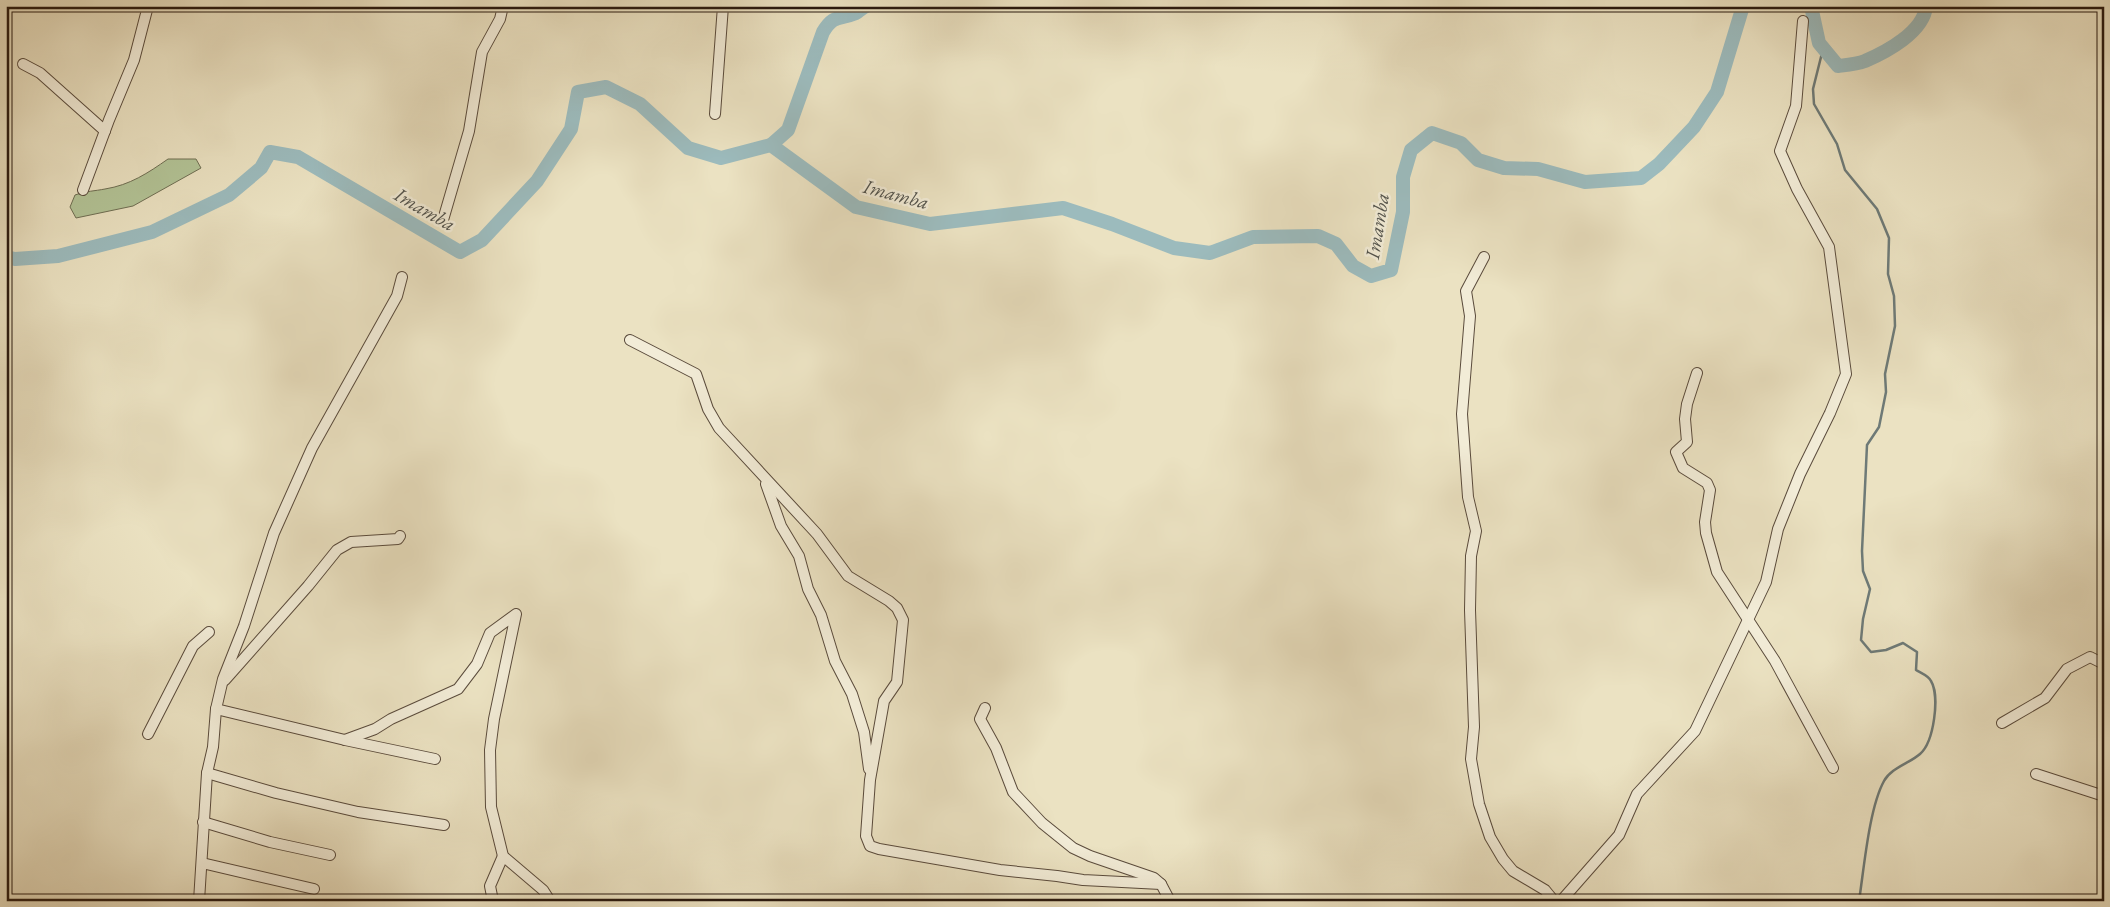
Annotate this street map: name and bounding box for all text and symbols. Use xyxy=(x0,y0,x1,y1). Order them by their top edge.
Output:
water label: Imamba xyxy=(859,173,932,215)
water label: Imamba xyxy=(389,181,460,237)
water label: Imamba xyxy=(1359,191,1395,262)

